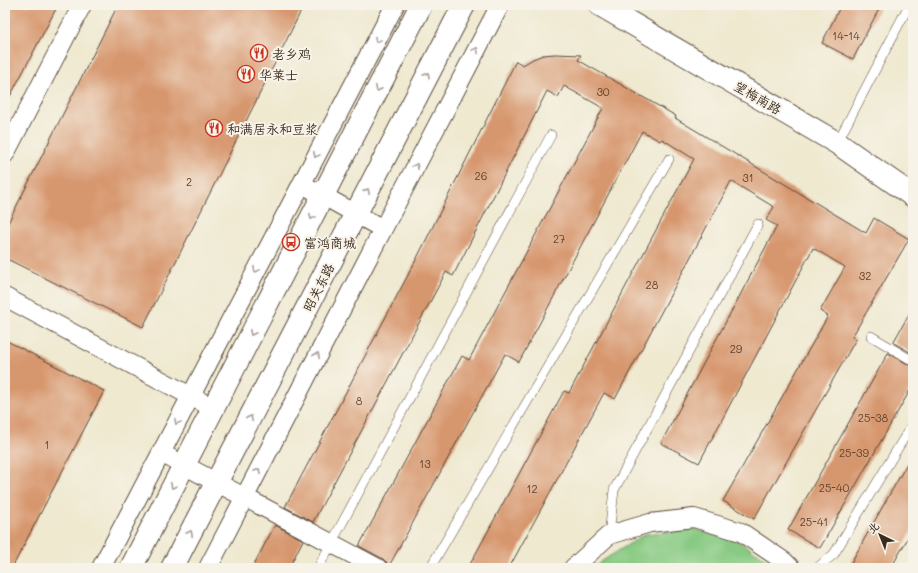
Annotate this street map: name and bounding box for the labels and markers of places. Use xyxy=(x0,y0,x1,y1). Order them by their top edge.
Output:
restaurant icon: 老乡鸡 xyxy=(249,43,269,63)
place label: 老乡鸡 xyxy=(272,45,311,62)
restaurant icon: 华莱士 xyxy=(236,64,256,84)
place label: 华莱士 xyxy=(259,66,298,83)
restaurant icon: 和满居永和豆浆 xyxy=(204,118,224,138)
place label: 和满居永和豆浆 xyxy=(227,120,318,137)
bus stop icon: 富鸿商城 xyxy=(281,232,301,252)
place label: 富鸿商城 xyxy=(304,234,356,251)

